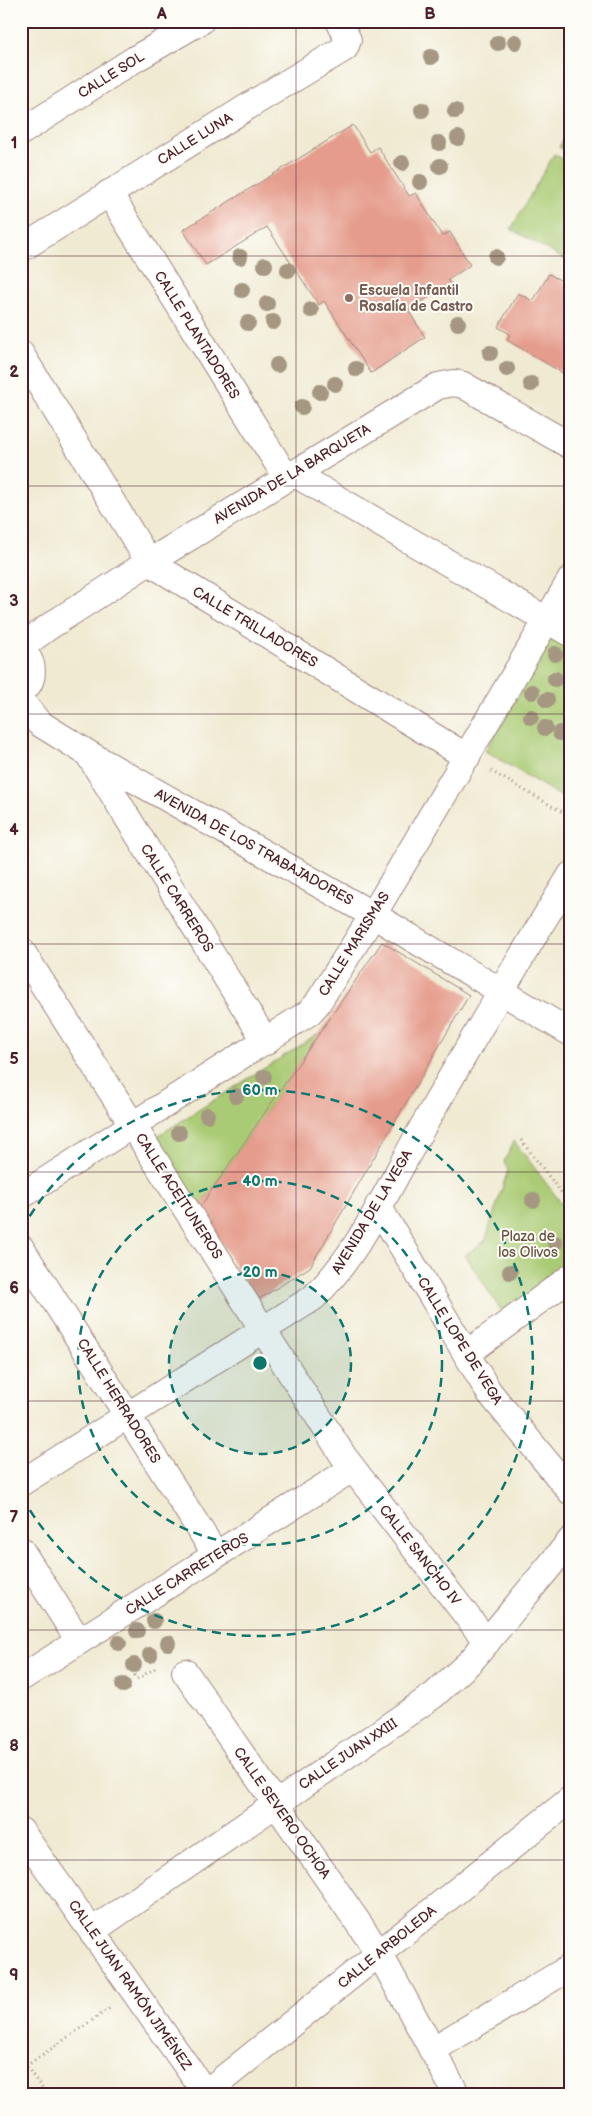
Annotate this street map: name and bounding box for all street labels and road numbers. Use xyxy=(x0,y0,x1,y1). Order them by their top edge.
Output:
street label: CALLE SOL xyxy=(75,48,147,102)
street label: CALLE LUNA xyxy=(154,109,236,169)
street label: CALLE PLANTADORES xyxy=(151,268,243,402)
street label: AVENIDA DE LA BARQUETA xyxy=(211,420,374,528)
street label: CALLE TRILLADORES xyxy=(189,583,321,671)
street label: AVENIDA DE LOS TRABAJADORES xyxy=(152,785,356,909)
street label: CALLE CARREROS xyxy=(137,841,217,955)
street label: CALLE MARISMAS xyxy=(315,889,393,999)
street label: CALLE ACEITUNEROS xyxy=(132,1130,226,1262)
street label: AVENIDA DE LA VEGA xyxy=(328,1146,416,1277)
street label: CALLE LOPE DE VEGA xyxy=(414,1274,506,1408)
street label: CALLE HERRADORES xyxy=(74,1335,164,1467)
street label: CALLE SANCHO IV xyxy=(376,1501,465,1609)
street label: CALLE CARRETEROS xyxy=(122,1529,252,1619)
street label: CALLE JUAN XXIII xyxy=(295,1715,401,1793)
street label: CALLE SEVERO OCHOA xyxy=(230,1744,334,1882)
street label: CALLE JUAN RAMÓN JIMÉNEZ xyxy=(65,1896,196,2074)
street label: CALLE ARBOLEDA xyxy=(334,1902,440,1992)

